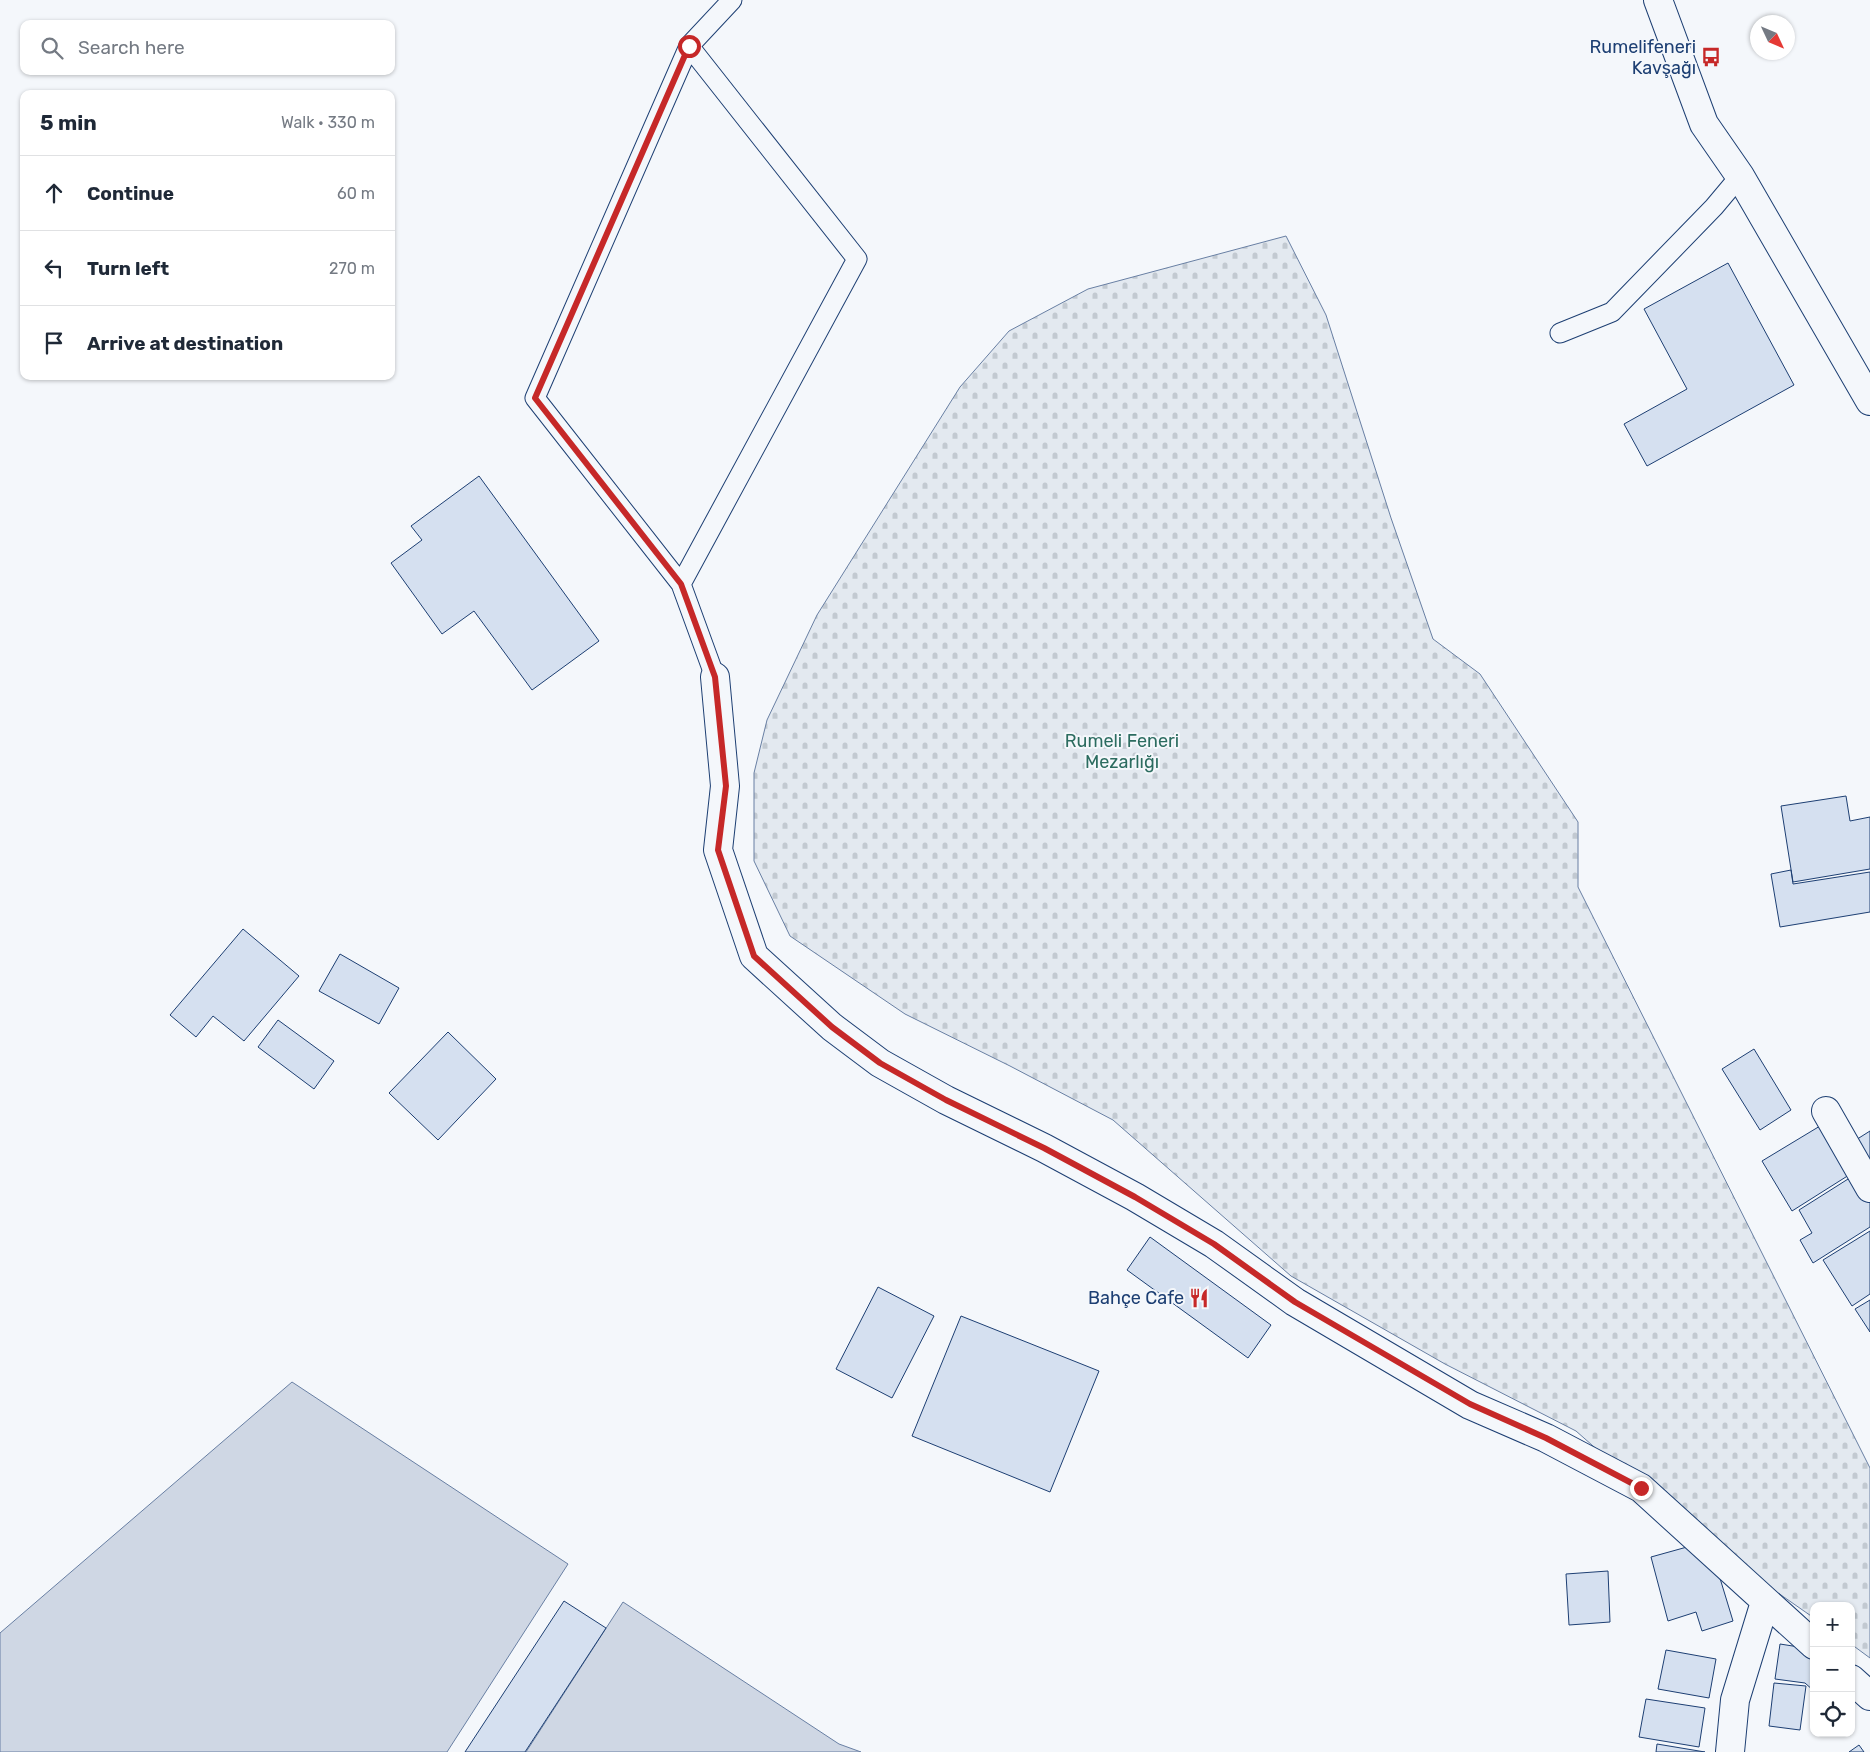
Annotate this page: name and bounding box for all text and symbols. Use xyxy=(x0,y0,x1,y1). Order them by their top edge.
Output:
north arrow xyxy=(1750,15,1795,60)
search box xyxy=(20,20,395,75)
icon: search xyxy=(38,34,66,62)
route start xyxy=(678,35,701,58)
text: Search here xyxy=(78,36,185,59)
place label: Rumelifeneri Kavşağı xyxy=(1590,36,1696,79)
bus stop icon: Rumelifeneri Kavşağı xyxy=(1700,46,1722,68)
text: 5 min xyxy=(40,110,97,135)
text: Walk · 330 m xyxy=(281,113,375,132)
icon: ahead xyxy=(40,179,68,207)
text: Continue xyxy=(87,182,174,205)
text: 60 m xyxy=(337,184,375,203)
icon: left xyxy=(40,254,68,282)
text: Turn left xyxy=(87,257,169,280)
text: 270 m xyxy=(329,259,375,278)
icon: arrive xyxy=(40,329,68,357)
text: Arrive at destination xyxy=(87,332,283,355)
park label: Rumeli Feneri Mezarlığı xyxy=(1065,730,1179,773)
place label: Bahçe Cafe xyxy=(1088,1287,1184,1309)
restaurant icon: Bahçe Cafe xyxy=(1188,1287,1210,1309)
route end xyxy=(1630,1477,1653,1500)
map controls xyxy=(1810,1602,1855,1737)
button: + xyxy=(1810,1602,1855,1647)
button: − xyxy=(1810,1647,1855,1692)
button: locate xyxy=(1810,1692,1855,1737)

